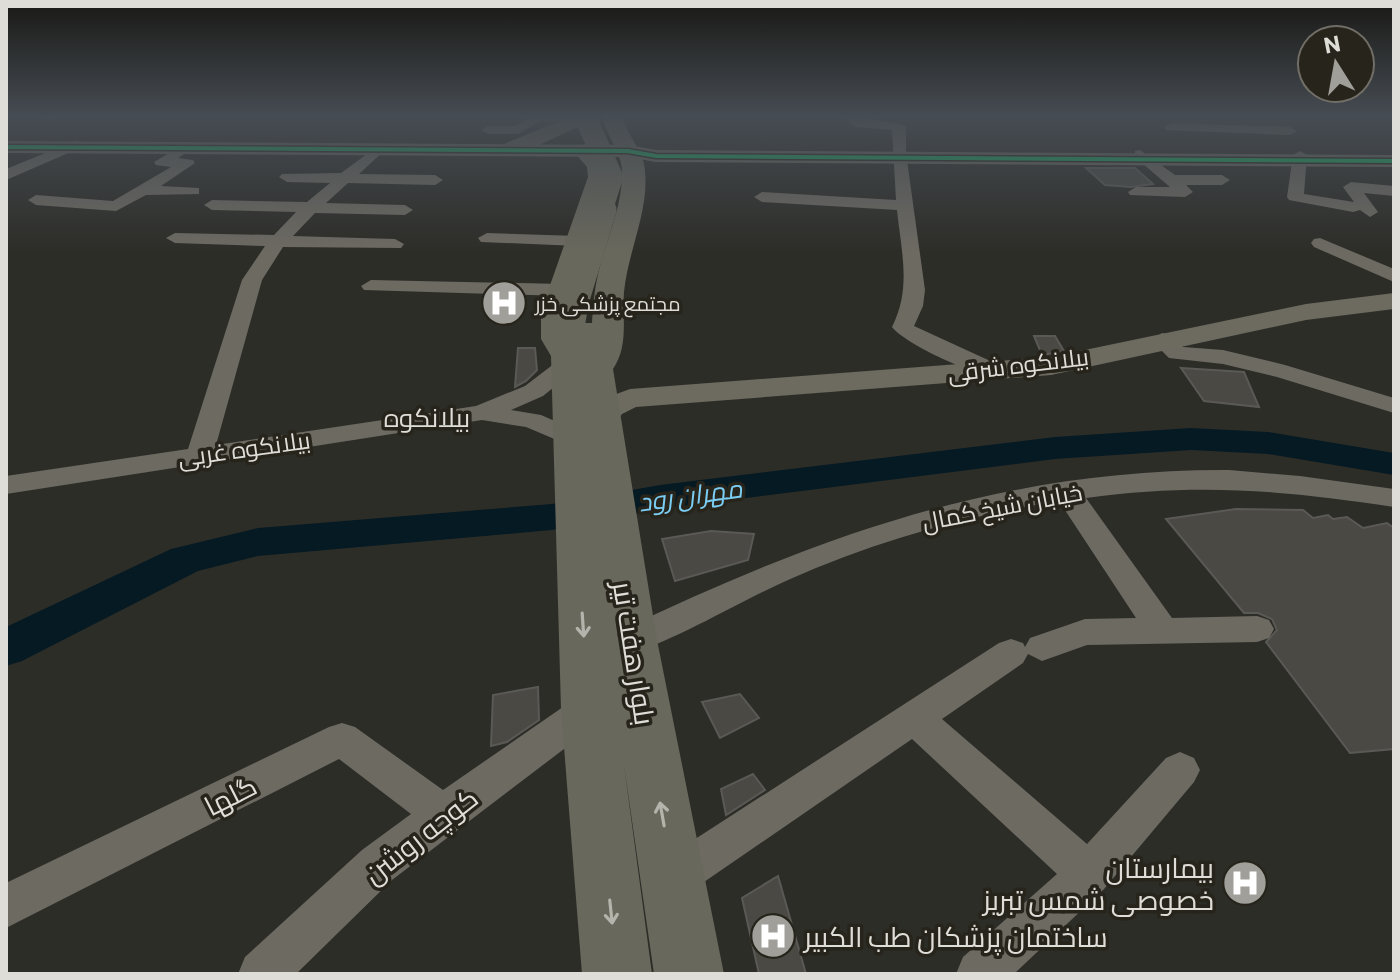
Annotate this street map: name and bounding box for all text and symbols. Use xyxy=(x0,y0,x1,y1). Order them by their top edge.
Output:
north arrow xyxy=(1296,24,1376,104)
text: N xyxy=(1321,29,1343,59)
hospital icon: مجتمع پزشکی خزر xyxy=(480,279,528,327)
place label: مجتمع پزشکی خزر xyxy=(534,291,681,318)
street label: بیلانکوه شرقی xyxy=(946,341,1090,388)
district label: بیلانکوه xyxy=(384,401,470,433)
street label: بیلانکوه غربی xyxy=(176,424,312,473)
water label: مهران رود xyxy=(636,471,744,519)
street label: خیابان شیخ کمال xyxy=(920,476,1085,539)
street label: بلوار هفت تیر xyxy=(607,577,663,727)
one-way arrow xyxy=(576,611,591,638)
street label: گلها xyxy=(198,768,262,823)
street label: کوچه روشن xyxy=(356,780,486,893)
one-way arrow xyxy=(653,802,668,828)
place label: بیمارستان خصوصی شمس تبریز xyxy=(981,850,1214,917)
hospital icon: بیمارستان خصوصی شمس تبریز xyxy=(1221,859,1269,907)
one-way arrow xyxy=(603,898,618,925)
hospital icon: ساختمان پزشکان طب الکبیر xyxy=(749,912,797,960)
place label: ساختمان پزشکان طب الکبیر xyxy=(802,919,1108,956)

